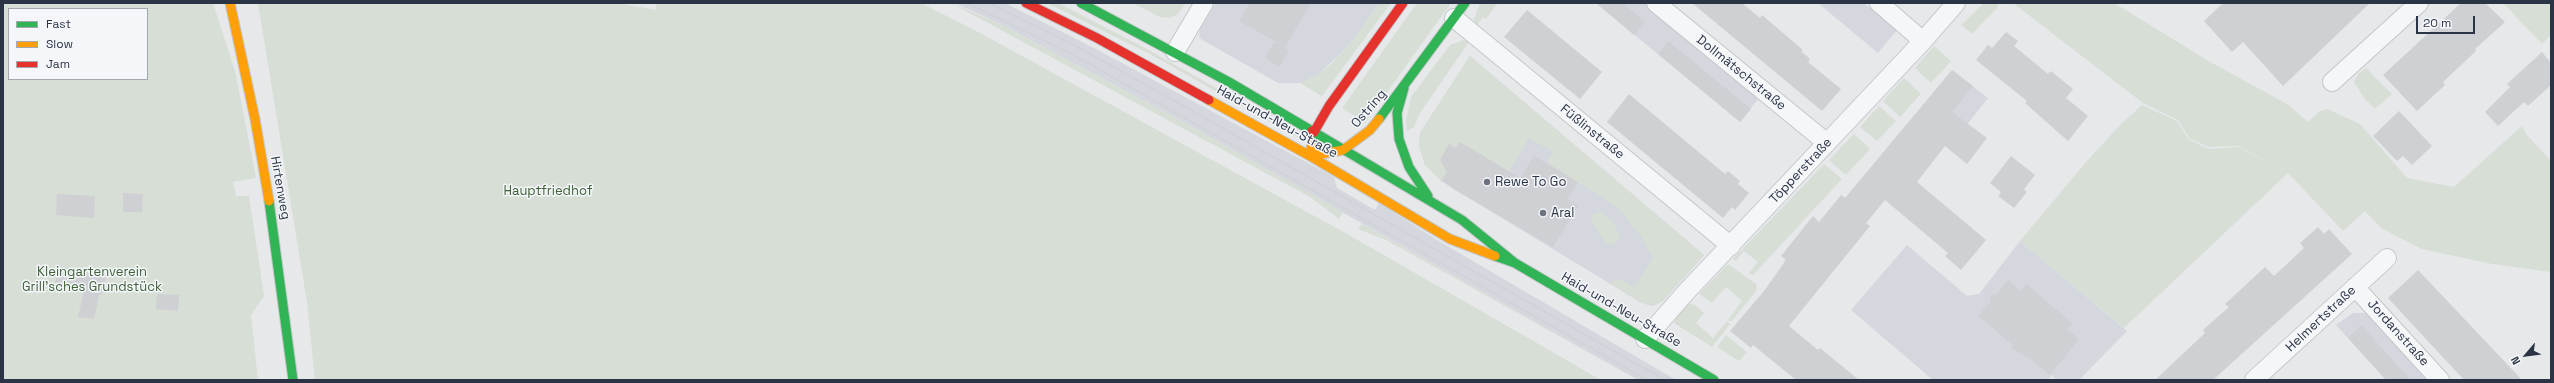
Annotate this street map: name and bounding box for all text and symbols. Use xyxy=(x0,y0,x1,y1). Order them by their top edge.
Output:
legend xyxy=(8,8,148,80)
scale bar xyxy=(2418,8,2477,34)
text: 20 m xyxy=(2423,15,2451,31)
text: Fast xyxy=(46,16,71,32)
street label: Dollmätschstraße xyxy=(1693,32,1789,114)
text: Slow xyxy=(46,36,73,52)
text: Jam xyxy=(46,56,70,72)
street label: Haid-und-Neu-Straße xyxy=(1214,82,1340,162)
street label: Ostring xyxy=(1348,87,1390,131)
street label: Füßlinstraße xyxy=(1557,101,1627,163)
street label: Töpperstraße xyxy=(1767,135,1835,207)
street label: Hirtenweg xyxy=(267,155,293,221)
place label: Rewe To Go xyxy=(1495,174,1566,190)
marker: Rewe To Go xyxy=(1482,177,1492,187)
park label: Hauptfriedhof xyxy=(504,183,592,199)
place label: Aral xyxy=(1551,205,1575,221)
marker: Aral xyxy=(1538,208,1548,218)
park label: Kleingartenverein Grill'sches Grundstück xyxy=(22,264,162,295)
street label: Haid-und-Neu-Straße xyxy=(1558,269,1684,351)
street label: Helmertstraße xyxy=(2283,283,2359,355)
street label: Jordanstraße xyxy=(2364,296,2432,370)
north arrow xyxy=(2506,335,2546,375)
text: N xyxy=(2507,354,2523,367)

